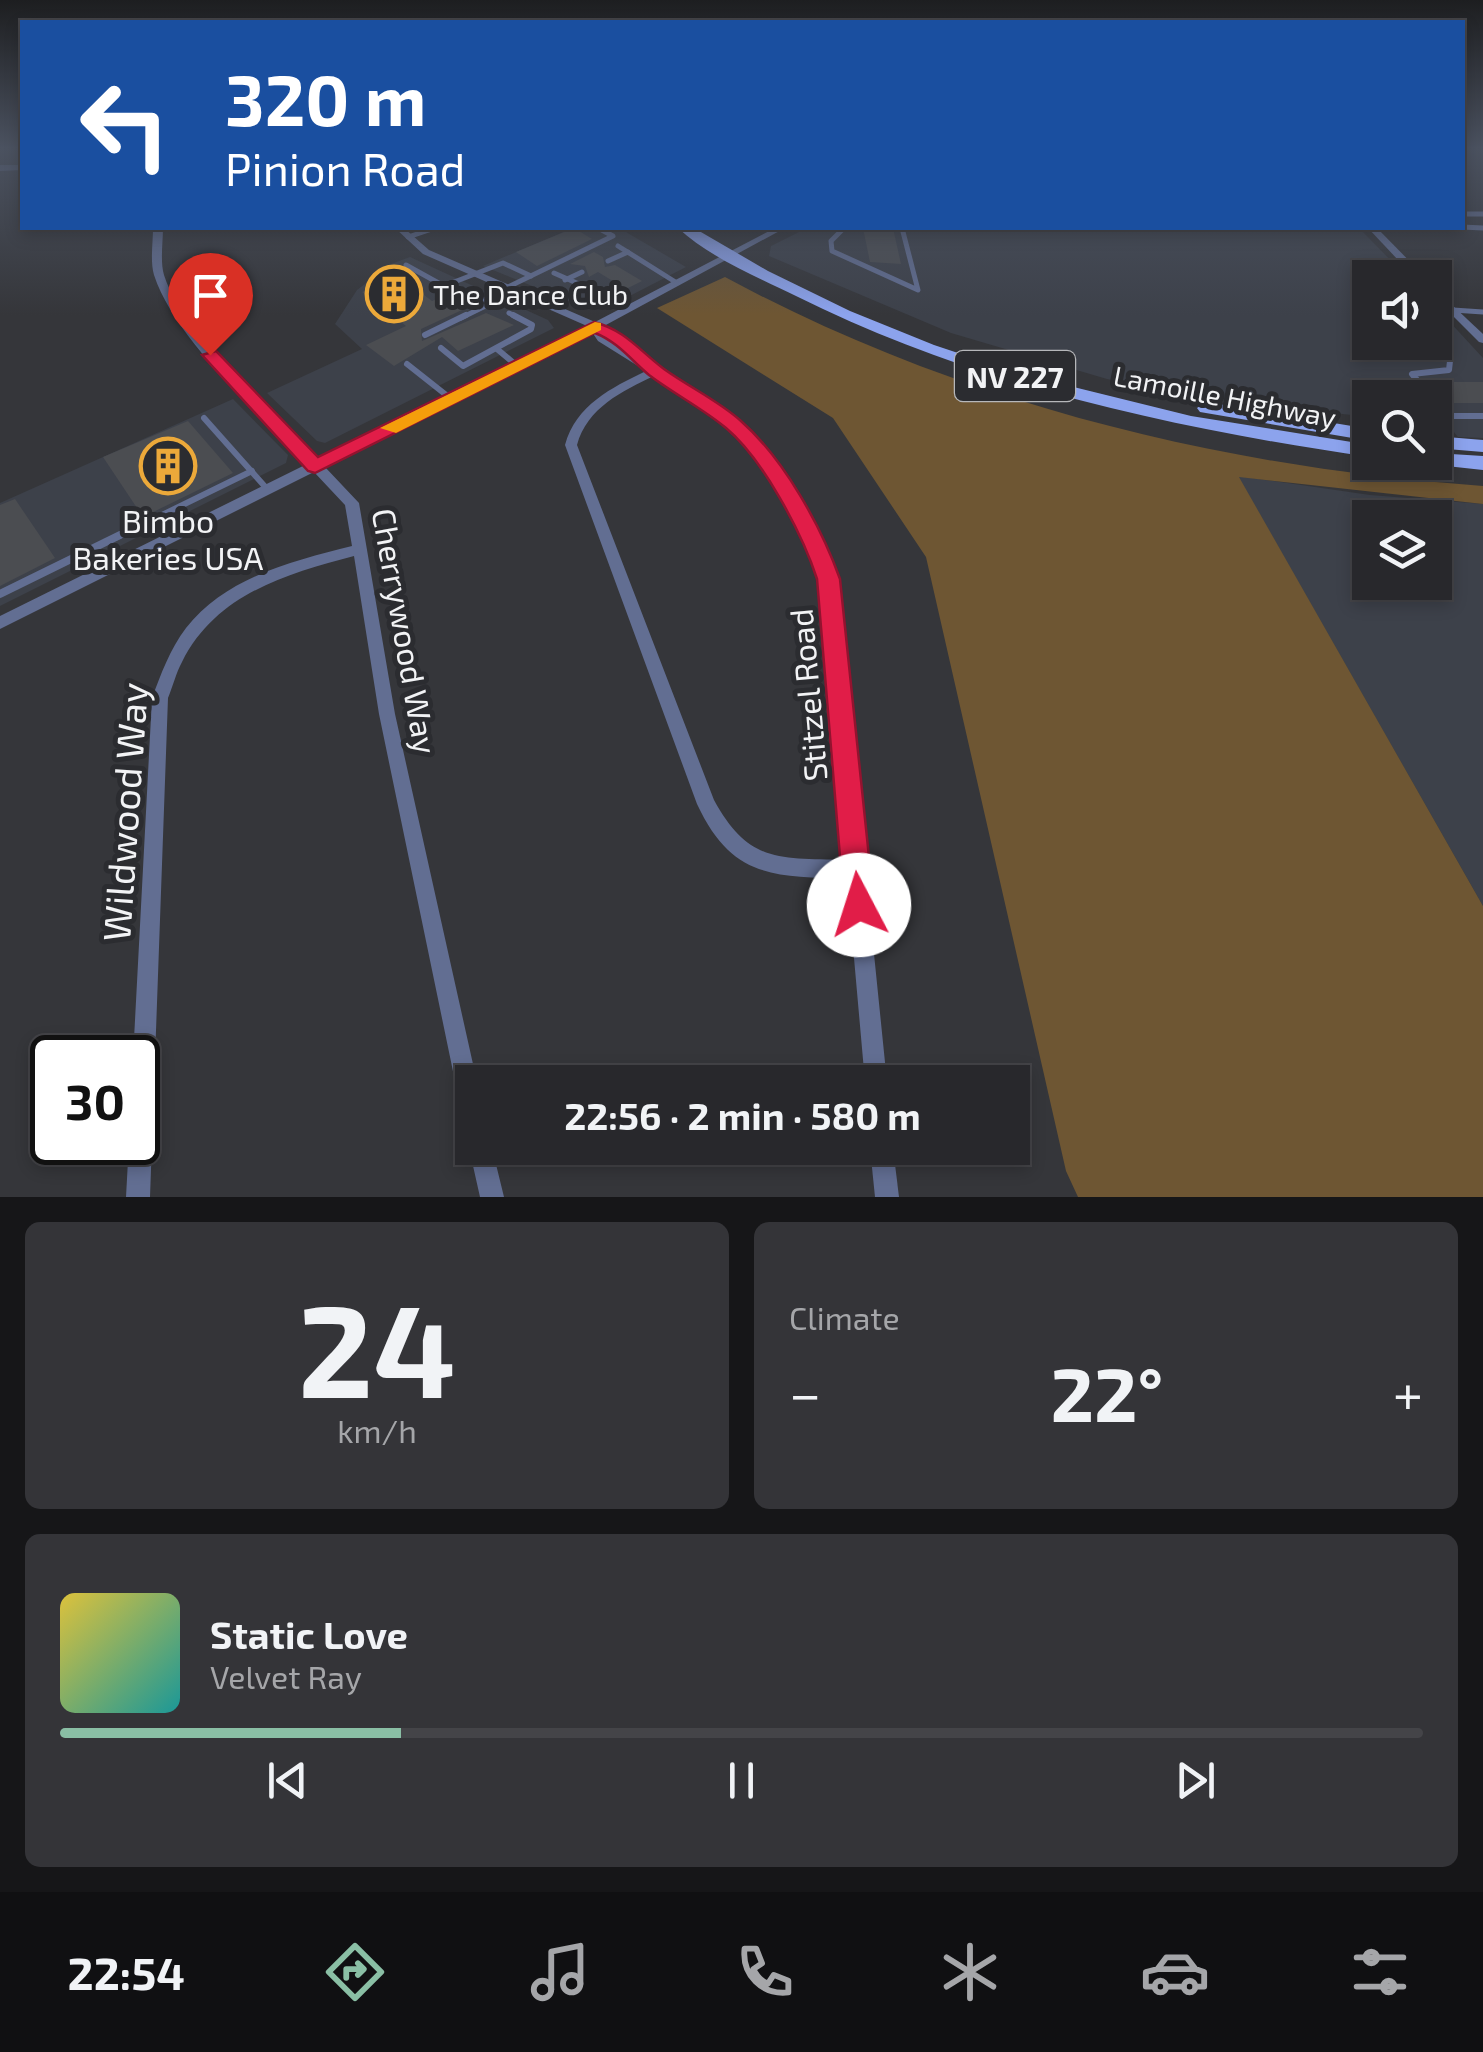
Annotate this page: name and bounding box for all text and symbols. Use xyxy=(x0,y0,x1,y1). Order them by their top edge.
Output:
text: 320 m xyxy=(225,56,426,140)
icon: left xyxy=(60,60,190,190)
text: Pinion Road xyxy=(225,141,465,195)
pin xyxy=(168,253,253,356)
map controls xyxy=(1352,260,1452,600)
button: sound xyxy=(1352,260,1452,360)
building icon: The Dance Club xyxy=(364,264,424,324)
icon: arrive xyxy=(183,268,238,323)
place label: The Dance Club xyxy=(433,277,628,311)
road number: NV 227 xyxy=(955,351,1075,401)
street label: Lamoille Highway xyxy=(1111,358,1339,434)
button: search xyxy=(1352,380,1452,480)
building icon: Bimbo Bakeries USA xyxy=(138,436,198,496)
button: layers xyxy=(1352,500,1452,600)
place label: Bimbo Bakeries USA xyxy=(73,501,264,576)
street label: Cherrywood Way xyxy=(366,505,446,757)
street label: Stitzel Road xyxy=(781,607,833,783)
street label: Wildwood Way xyxy=(92,681,156,943)
position arrow xyxy=(807,853,911,957)
speed limit sign: 30 xyxy=(30,1035,160,1165)
text: 22:56 · 2 min · 580 m xyxy=(564,1092,921,1138)
text: 24 xyxy=(298,1268,456,1424)
text: Climate xyxy=(789,1298,900,1336)
text: 22° xyxy=(1050,1347,1163,1437)
text: − xyxy=(789,1359,821,1425)
text: + xyxy=(1393,1359,1423,1425)
text: km/h xyxy=(337,1411,417,1449)
text: Static Love xyxy=(210,1611,408,1657)
text: Velvet Ray xyxy=(210,1657,362,1695)
icon: previous xyxy=(260,1753,315,1808)
icon: pause xyxy=(714,1753,769,1808)
icon: next xyxy=(1168,1753,1223,1808)
icon: directions xyxy=(320,1937,390,2007)
icon: music xyxy=(525,1937,595,2007)
icon: phone xyxy=(730,1937,800,2007)
icon: climate xyxy=(935,1937,1005,2007)
icon: car xyxy=(1140,1937,1210,2007)
icon: filters xyxy=(1345,1937,1415,2007)
text: 22:54 xyxy=(68,1945,185,1999)

